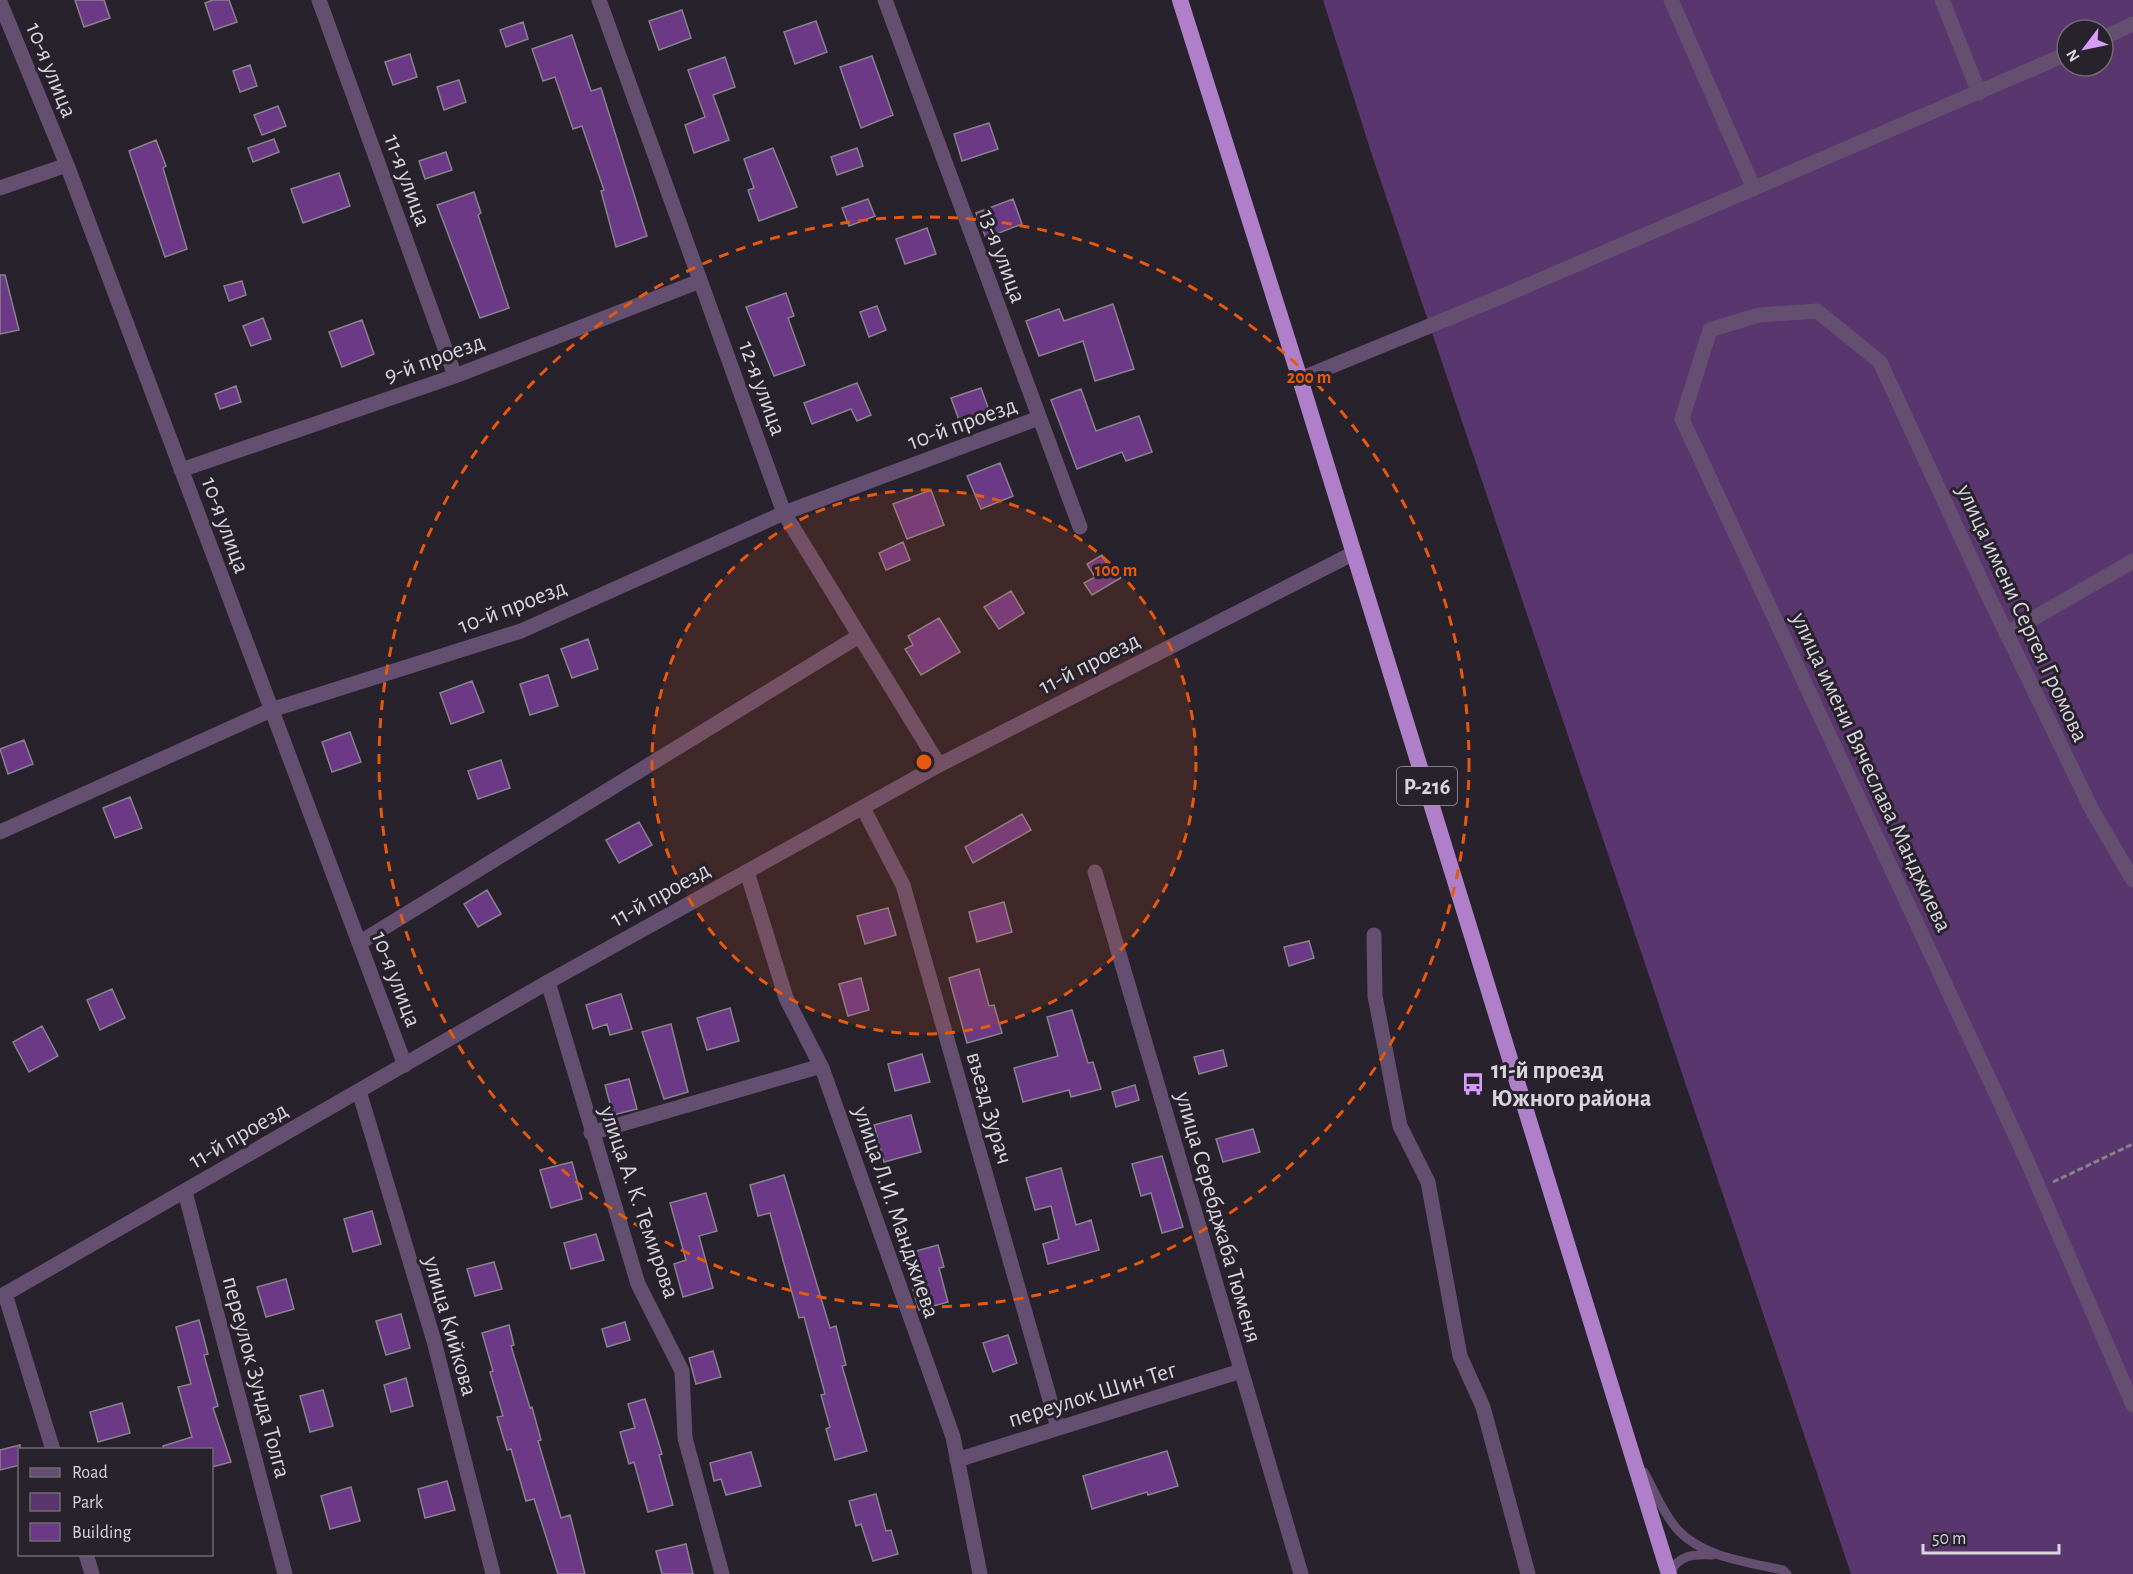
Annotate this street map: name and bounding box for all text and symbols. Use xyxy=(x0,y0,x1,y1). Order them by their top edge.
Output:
north arrow xyxy=(2055,18,2115,78)
street label: 10-я улица xyxy=(21,19,81,121)
text: N xyxy=(2063,46,2083,64)
street label: 11-я улица xyxy=(379,131,435,230)
street label: 13-я улица xyxy=(974,206,1030,306)
street label: 9-й проезд xyxy=(381,330,487,388)
street label: 12-я улица xyxy=(734,338,790,439)
text: 200 m xyxy=(1287,369,1331,387)
street label: 10-й проезд xyxy=(905,393,1020,455)
street label: 10-я улица xyxy=(197,474,254,577)
street label: улица имени Сергея Громова xyxy=(1951,480,2092,746)
text: 100 m xyxy=(1095,562,1137,580)
street label: 10-й проезд xyxy=(455,575,570,639)
street label: улица имени Вячеслава Манджиева xyxy=(1786,608,1956,936)
street label: 11-й проезд xyxy=(1035,628,1144,699)
centre of rings xyxy=(914,752,934,772)
road number: Р-216 xyxy=(1397,767,1457,805)
street label: 11-й проезд xyxy=(607,858,714,932)
street label: 10-я улица xyxy=(367,928,425,1031)
street label: въезд Зурач xyxy=(962,1049,1017,1167)
place label: 11-й проезд Южного района xyxy=(1491,1059,1651,1111)
bus stop icon: 11-й проезд Южного района xyxy=(1460,1071,1486,1097)
street label: улица Серебджаба Тюменя xyxy=(1170,1088,1265,1346)
street label: 11-й проезд xyxy=(185,1098,292,1174)
street label: улица А. К. Темирова xyxy=(595,1102,683,1302)
street label: улица Л.И. Манджиева xyxy=(848,1102,944,1321)
street label: улица Кийкова xyxy=(418,1253,481,1399)
street label: переулок Зунда Толга xyxy=(218,1274,295,1481)
street label: переулок Шин Тег xyxy=(1005,1358,1180,1432)
legend xyxy=(18,1448,213,1556)
text: Road xyxy=(72,1464,108,1482)
text: Park xyxy=(72,1494,104,1512)
scale bar xyxy=(1923,1517,2060,1555)
text: Building xyxy=(72,1524,132,1542)
text: 50 m xyxy=(1932,1530,1966,1548)

